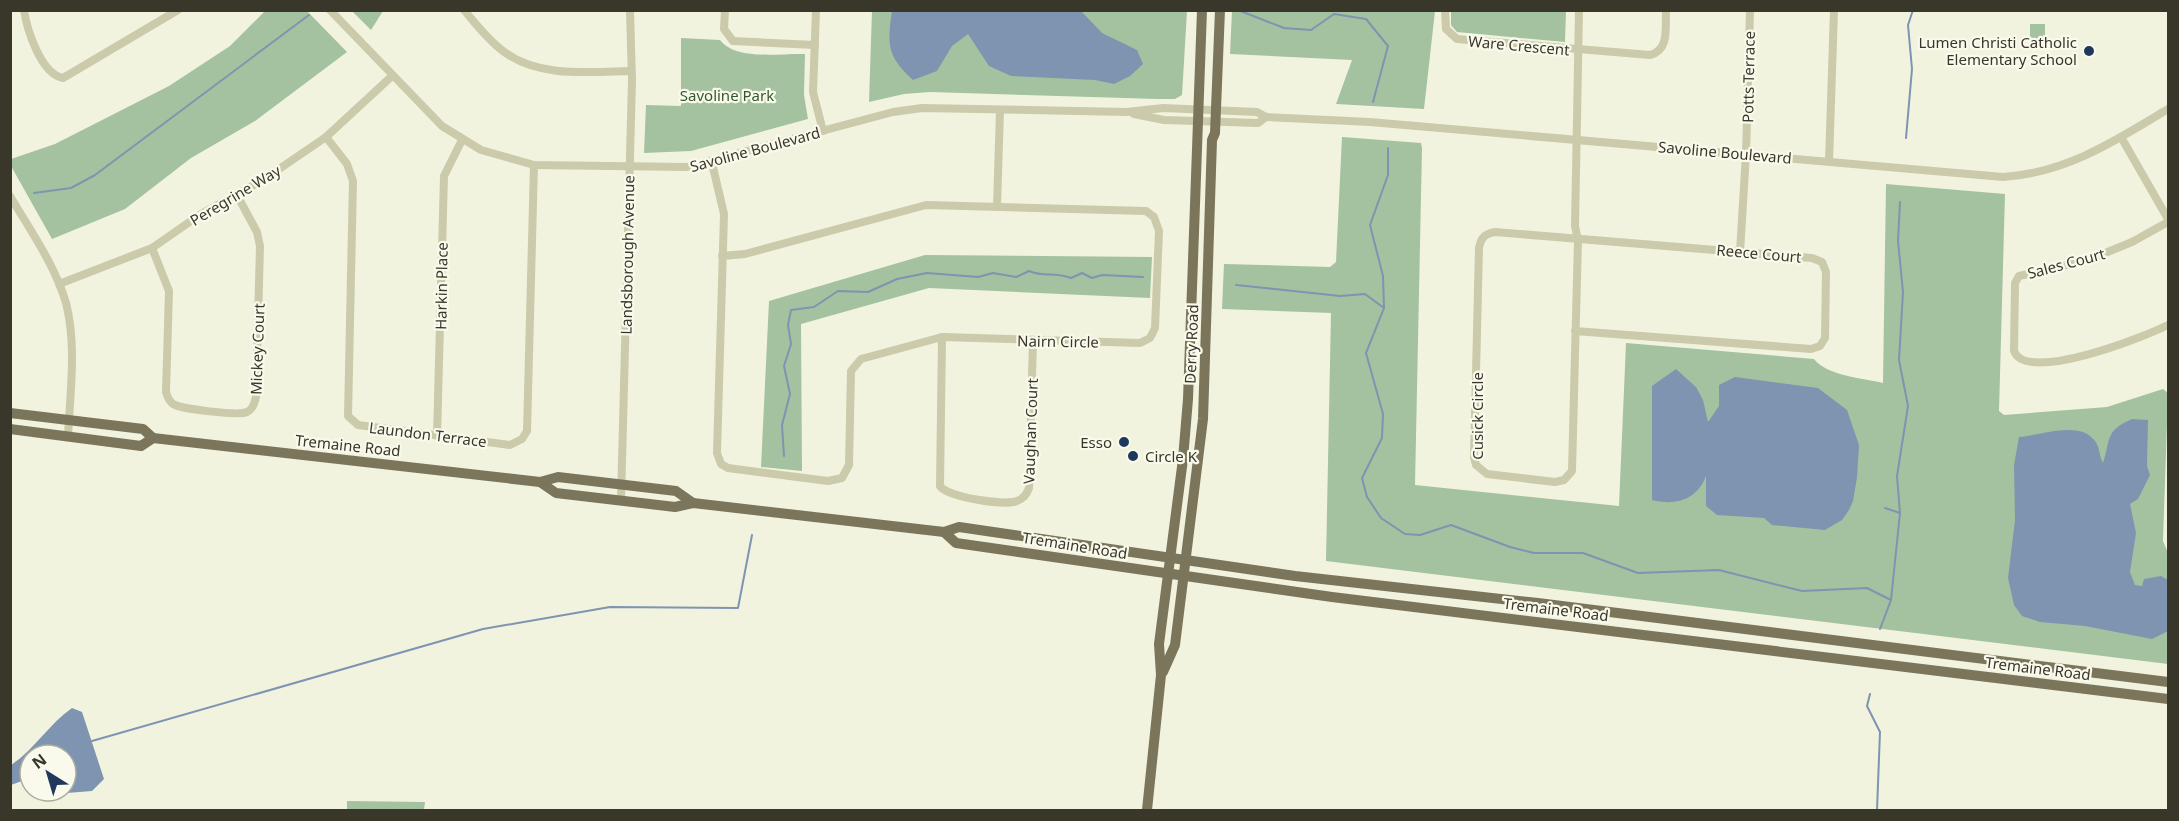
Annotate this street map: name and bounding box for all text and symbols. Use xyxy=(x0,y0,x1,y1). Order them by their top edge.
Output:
street label: Ware Crescent xyxy=(1467,31,1571,59)
street label: Potts Terrace xyxy=(1737,31,1759,123)
place label: Lumen Christi Catholic Elementary School xyxy=(1918,32,2077,69)
marker: Lumen Christi Catholic Elementary School xyxy=(2082,44,2096,58)
park label: Savoline Park xyxy=(680,85,774,105)
street label: Savoline Boulevard xyxy=(688,122,822,176)
street label: Savoline Boulevard xyxy=(1657,136,1793,168)
street label: Peregrine Way xyxy=(186,160,284,230)
street label: Landsborough Avenue xyxy=(616,175,638,335)
street label: Reece Court xyxy=(1716,239,1803,267)
street label: Harkin Place xyxy=(430,242,452,330)
street label: Sales Court xyxy=(2025,243,2108,283)
street label: Mickey Court xyxy=(245,302,269,395)
street label: Derry Road xyxy=(1180,304,1202,384)
street label: Nairn Circle xyxy=(1017,330,1099,352)
street label: Cusick Circle xyxy=(1467,372,1487,460)
street label: Vaughan Court xyxy=(1018,377,1042,484)
street label: Laundon Terrace xyxy=(368,417,488,451)
street label: Tremaine Road xyxy=(294,430,402,460)
place label: Esso xyxy=(1080,432,1112,452)
marker: Esso xyxy=(1117,435,1131,449)
place label: Circle K xyxy=(1145,446,1198,466)
marker: Circle K xyxy=(1126,449,1140,463)
street label: Tremaine Road xyxy=(1021,527,1129,563)
street label: Tremaine Road xyxy=(1502,593,1610,625)
street label: Tremaine Road xyxy=(1984,652,2092,684)
north arrow xyxy=(18,743,78,803)
text: N xyxy=(27,748,51,774)

